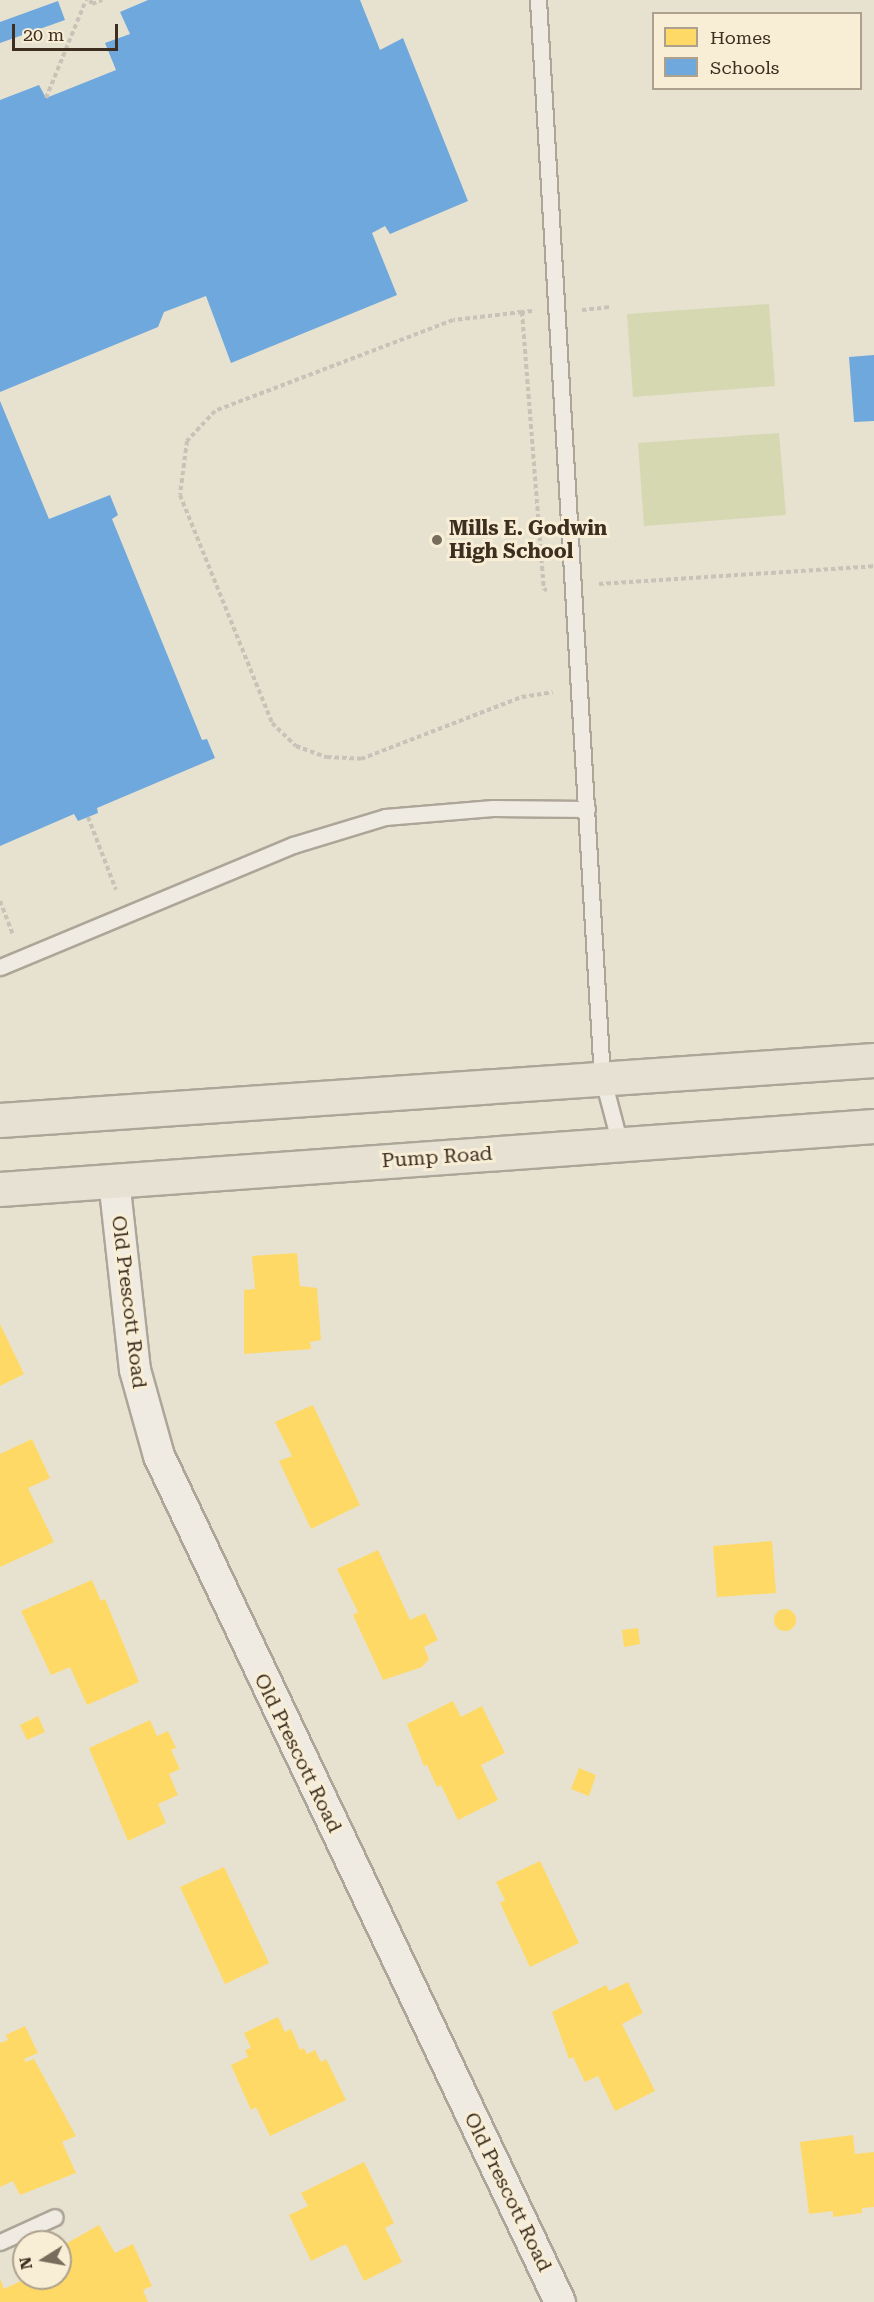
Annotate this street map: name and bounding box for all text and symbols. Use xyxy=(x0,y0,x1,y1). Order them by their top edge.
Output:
scale bar xyxy=(15,12,122,50)
legend xyxy=(652,12,862,90)
text: 20 m xyxy=(23,24,64,45)
text: Homes xyxy=(710,27,771,48)
text: Schools xyxy=(710,57,779,78)
place label: Mills E. Godwin High School xyxy=(449,516,607,563)
marker: Mills E. Godwin High School xyxy=(430,533,444,547)
street label: Pump Road xyxy=(381,1141,493,1173)
street label: Old Prescott Road xyxy=(106,1214,152,1390)
street label: Old Prescott Road xyxy=(249,1670,347,1836)
street label: Old Prescott Road xyxy=(459,2109,557,2275)
north arrow xyxy=(12,2230,72,2290)
text: N xyxy=(15,2255,36,2271)

